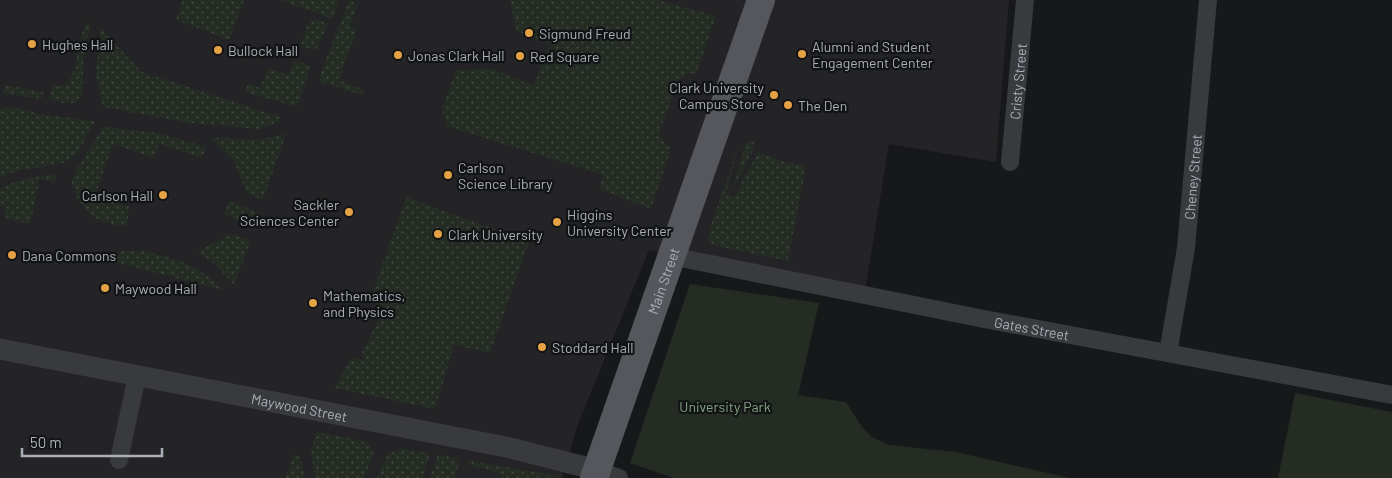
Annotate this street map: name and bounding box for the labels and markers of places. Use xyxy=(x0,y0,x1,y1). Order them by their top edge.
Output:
place label: Sigmund Freud xyxy=(539,25,631,42)
marker: Sigmund Freud xyxy=(523,27,535,39)
place label: Hughes Hall xyxy=(42,36,113,53)
marker: Hughes Hall xyxy=(26,38,38,50)
place label: Alumni and Student Engagement Center xyxy=(812,38,933,71)
place label: Bullock Hall xyxy=(228,42,298,59)
marker: Bullock Hall xyxy=(212,44,224,56)
place label: Jonas Clark Hall xyxy=(408,47,504,64)
place label: Red Square xyxy=(530,48,599,65)
marker: Alumni and Student Engagement Center xyxy=(796,48,808,60)
marker: Jonas Clark Hall xyxy=(392,49,404,61)
marker: Red Square xyxy=(514,50,526,62)
place label: Clark University Campus Store xyxy=(669,79,765,112)
marker: Clark University Campus Store xyxy=(768,89,780,101)
place label: The Den xyxy=(798,97,847,114)
marker: The Den xyxy=(782,99,794,111)
place label: Carlson Science Library xyxy=(458,159,553,192)
marker: Carlson Science Library xyxy=(442,169,454,181)
place label: Carlson Hall xyxy=(82,187,153,204)
marker: Carlson Hall xyxy=(157,189,169,201)
place label: Sackler Sciences Center xyxy=(240,196,339,229)
marker: Sackler Sciences Center xyxy=(343,206,355,218)
place label: Higgins University Center xyxy=(567,206,672,239)
marker: Higgins University Center xyxy=(551,216,563,228)
place label: Clark University xyxy=(448,226,543,243)
marker: Clark University xyxy=(432,228,444,240)
place label: Dana Commons xyxy=(22,247,117,264)
marker: Dana Commons xyxy=(6,249,18,261)
place label: Maywood Hall xyxy=(115,280,197,297)
marker: Maywood Hall xyxy=(99,282,111,294)
place label: Mathematics, and Physics xyxy=(323,287,405,320)
marker: Mathematics, and Physics xyxy=(307,297,319,309)
place label: Stoddard Hall xyxy=(552,339,633,356)
marker: Stoddard Hall xyxy=(536,341,548,353)

